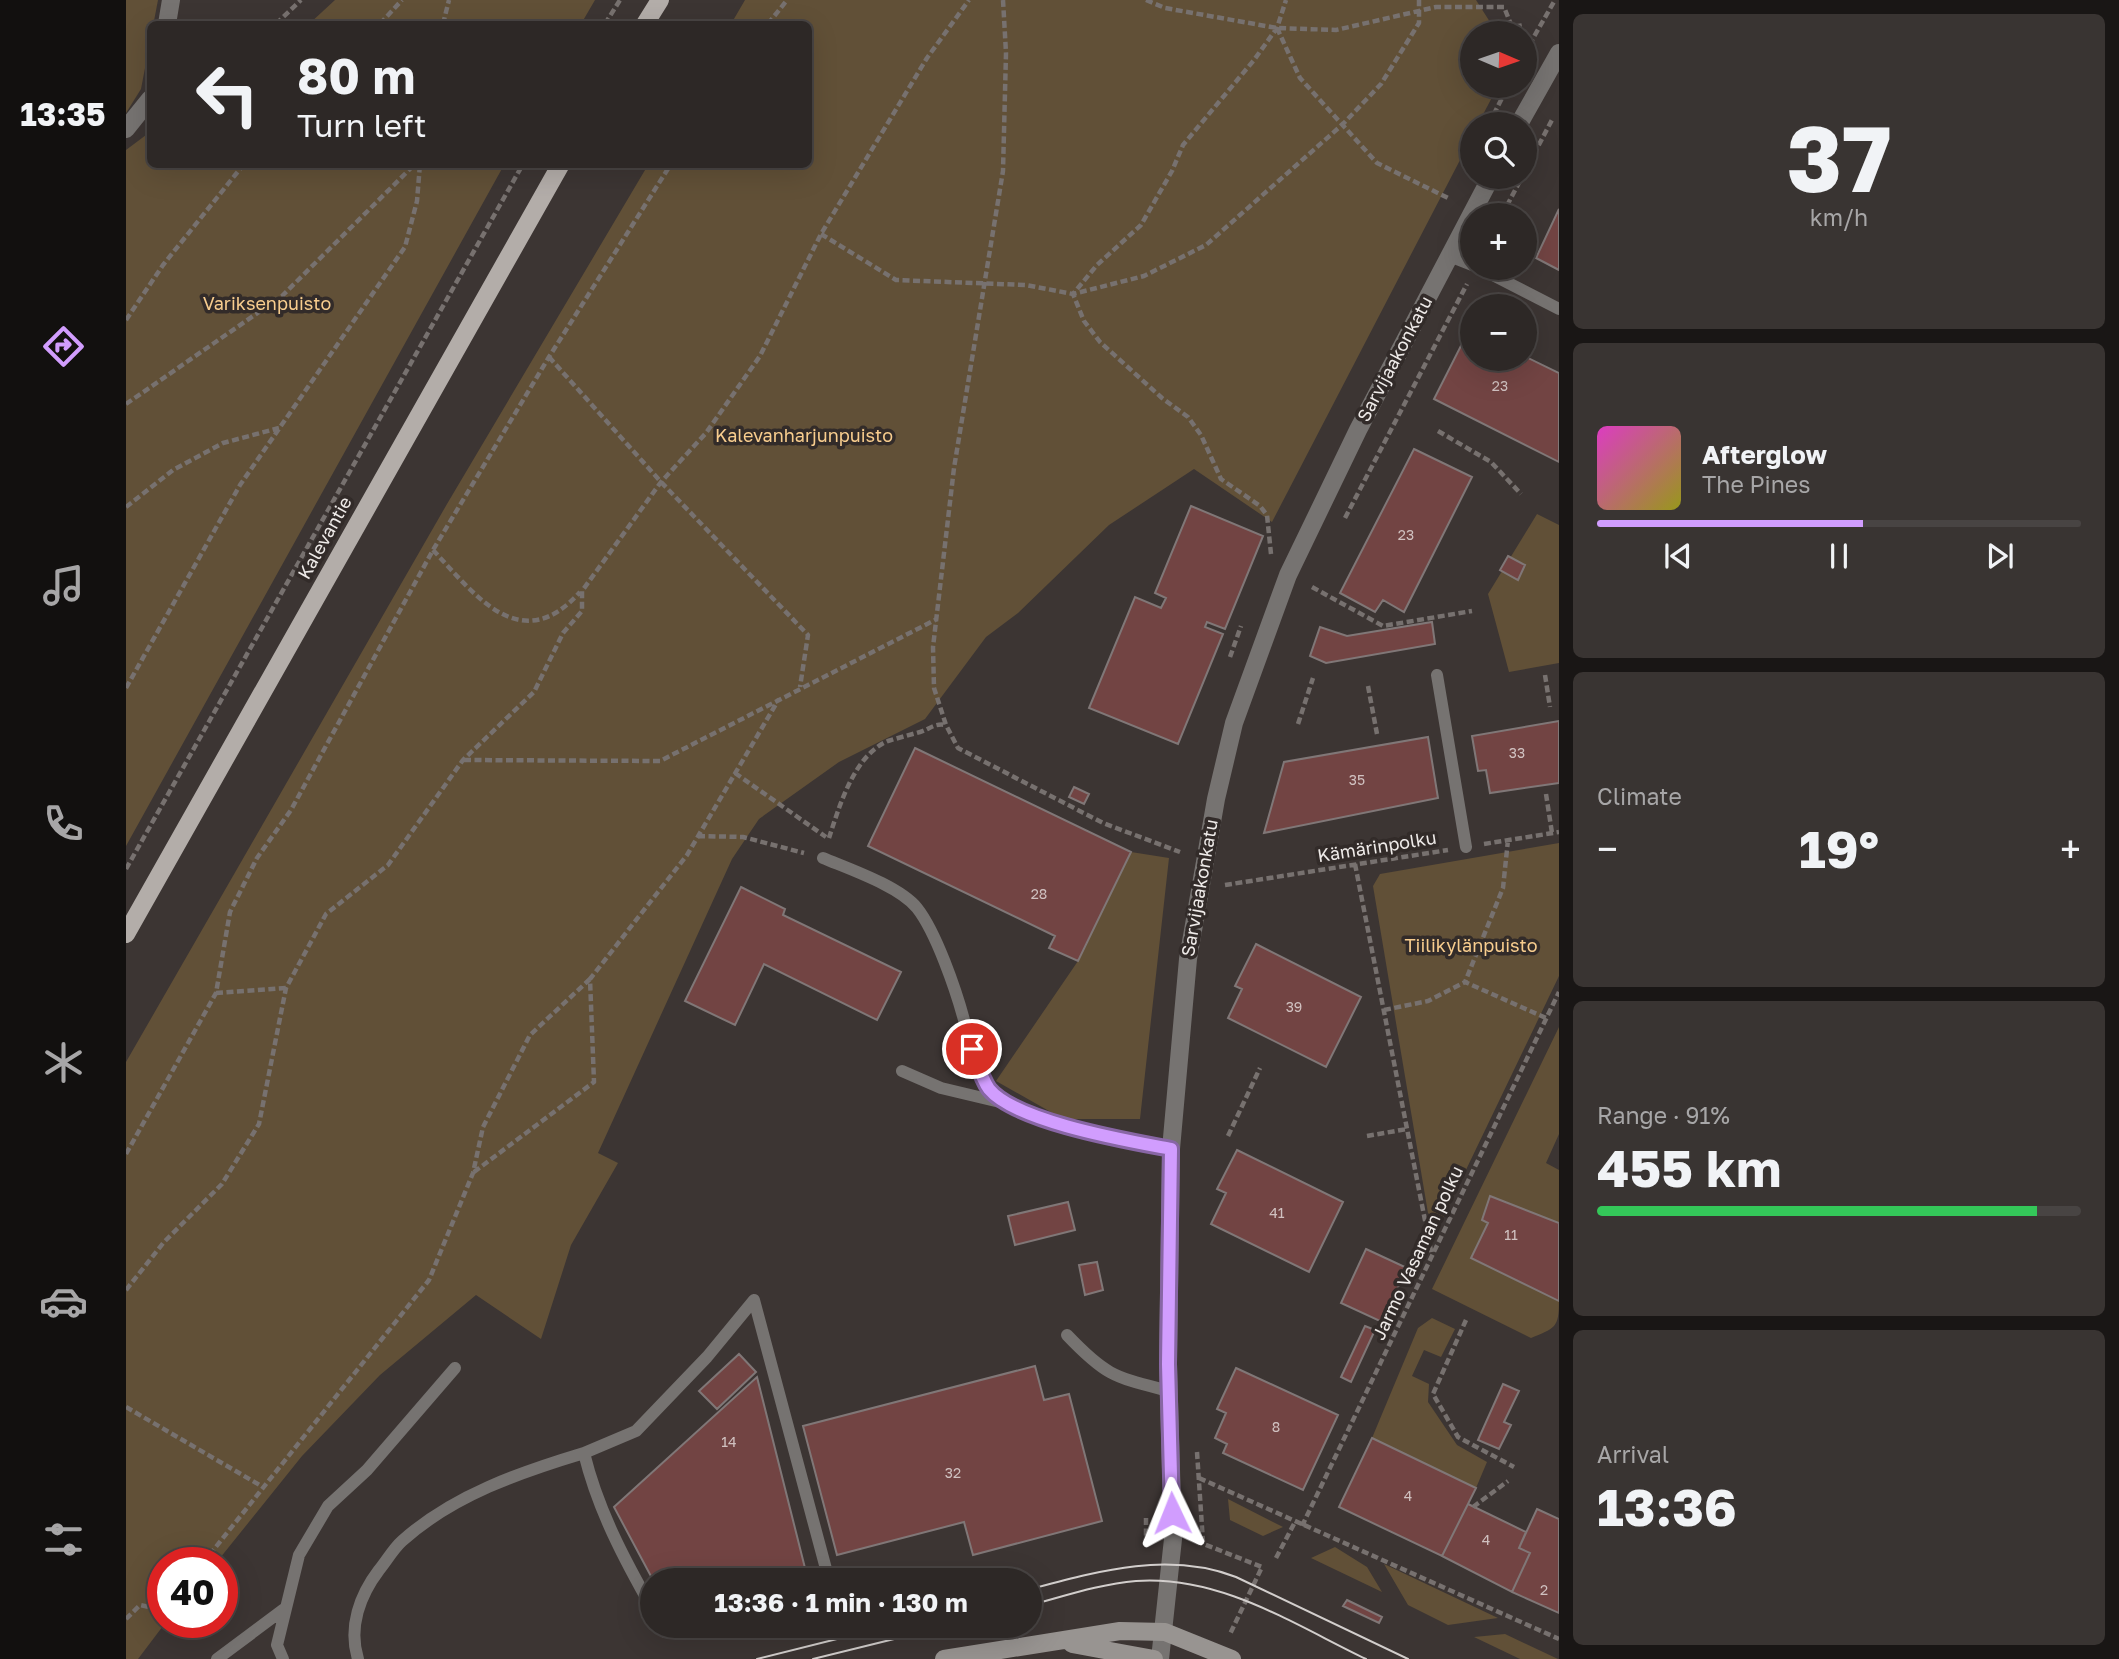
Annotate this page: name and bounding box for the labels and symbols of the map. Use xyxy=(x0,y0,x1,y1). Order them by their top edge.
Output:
north arrow xyxy=(1460,21,1536,98)
park label: Variksenpuisto xyxy=(203,292,331,314)
street label: Sarvijaakonkatu xyxy=(1352,292,1436,425)
house number: 23 xyxy=(1492,377,1508,394)
park label: Kalevanharjunpuisto xyxy=(715,424,893,446)
street label: Kalevantie xyxy=(292,492,356,583)
house number: 23 xyxy=(1398,526,1414,543)
house number: 33 xyxy=(1509,744,1525,761)
house number: 35 xyxy=(1349,771,1365,788)
street label: Sarvijaakonkatu xyxy=(1176,817,1222,958)
street label: Kämärinpolku xyxy=(1316,826,1438,866)
house number: 28 xyxy=(1031,885,1047,902)
park label: Tiilikylänpuisto xyxy=(1404,934,1538,956)
house number: 39 xyxy=(1286,998,1302,1015)
pin xyxy=(942,1019,1002,1079)
street label: Jarmo Vasaman polku xyxy=(1367,1162,1467,1343)
house number: 41 xyxy=(1269,1204,1285,1221)
house number: 11 xyxy=(1504,1226,1518,1243)
house number: 8 xyxy=(1272,1418,1280,1435)
house number: 14 xyxy=(721,1433,737,1450)
house number: 32 xyxy=(945,1464,961,1481)
position arrow xyxy=(1135,1476,1209,1550)
house number: 4 xyxy=(1404,1487,1412,1504)
house number: 4 xyxy=(1482,1531,1490,1548)
speed limit sign: 40 xyxy=(147,1547,238,1638)
house number: 2 xyxy=(1540,1581,1548,1598)

